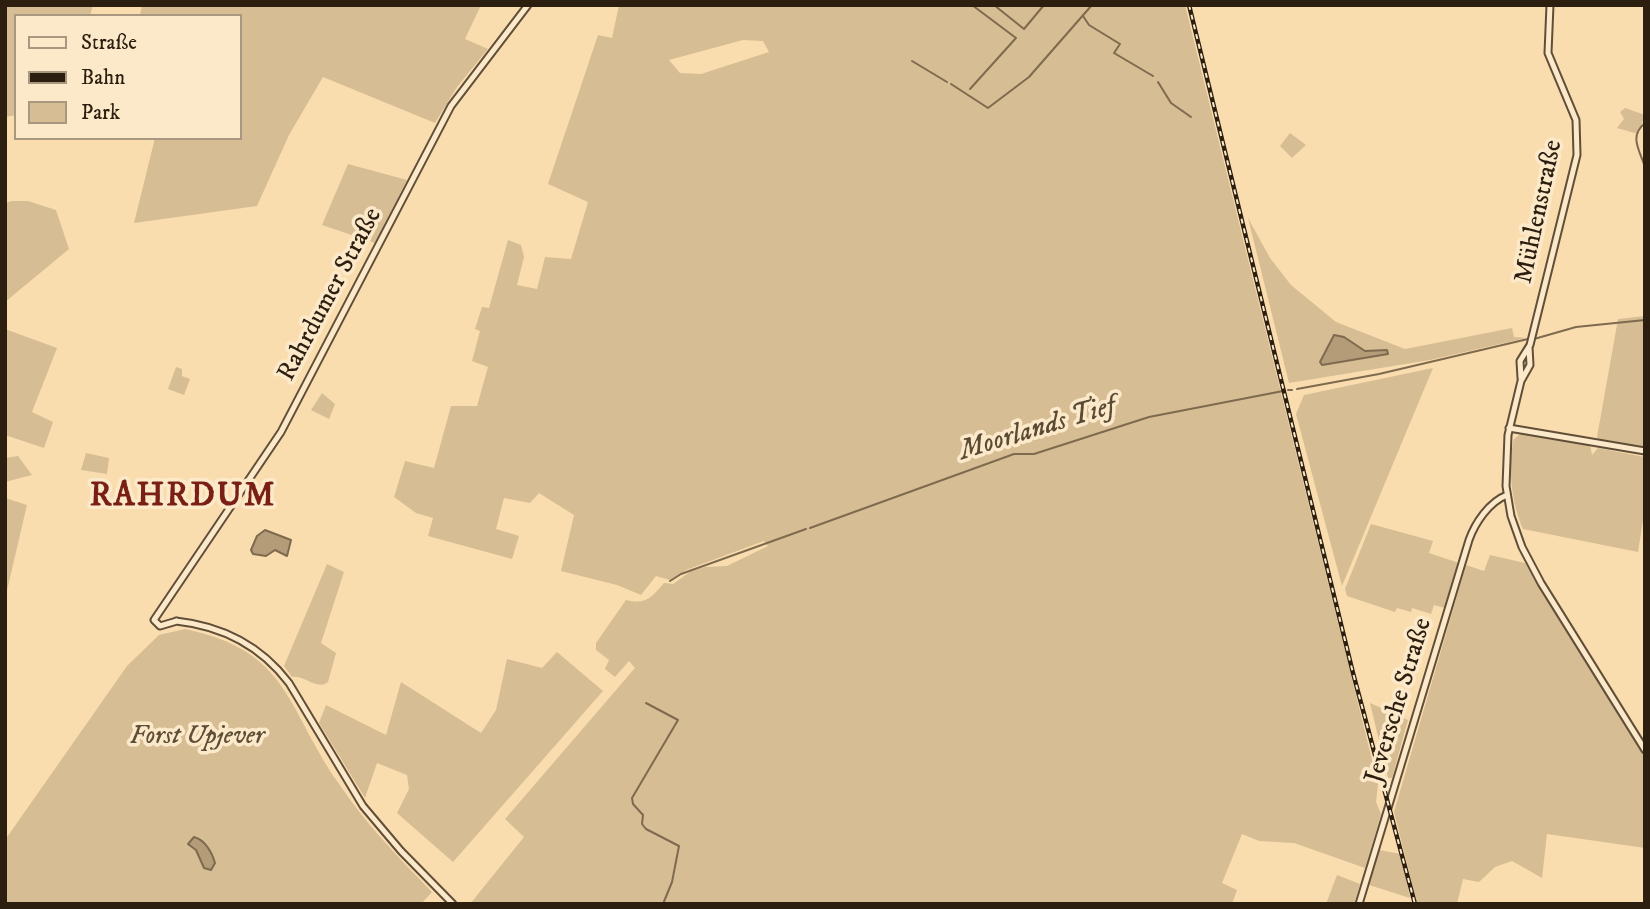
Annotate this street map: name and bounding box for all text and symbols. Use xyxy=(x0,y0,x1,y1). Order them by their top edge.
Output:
legend xyxy=(14,14,242,140)
text: Straße xyxy=(81,30,137,56)
text: Bahn xyxy=(81,65,125,91)
text: Park xyxy=(81,100,120,126)
street label: Mühlenstraße xyxy=(1510,137,1570,287)
street label: Rahrdumer Straße xyxy=(272,203,390,387)
water label: Moorlands Tief xyxy=(956,390,1120,470)
district label: RAHRDUM xyxy=(91,478,275,518)
street label: Jeversche Straße xyxy=(1360,614,1440,788)
park label: Forst Upjever xyxy=(130,722,264,754)

